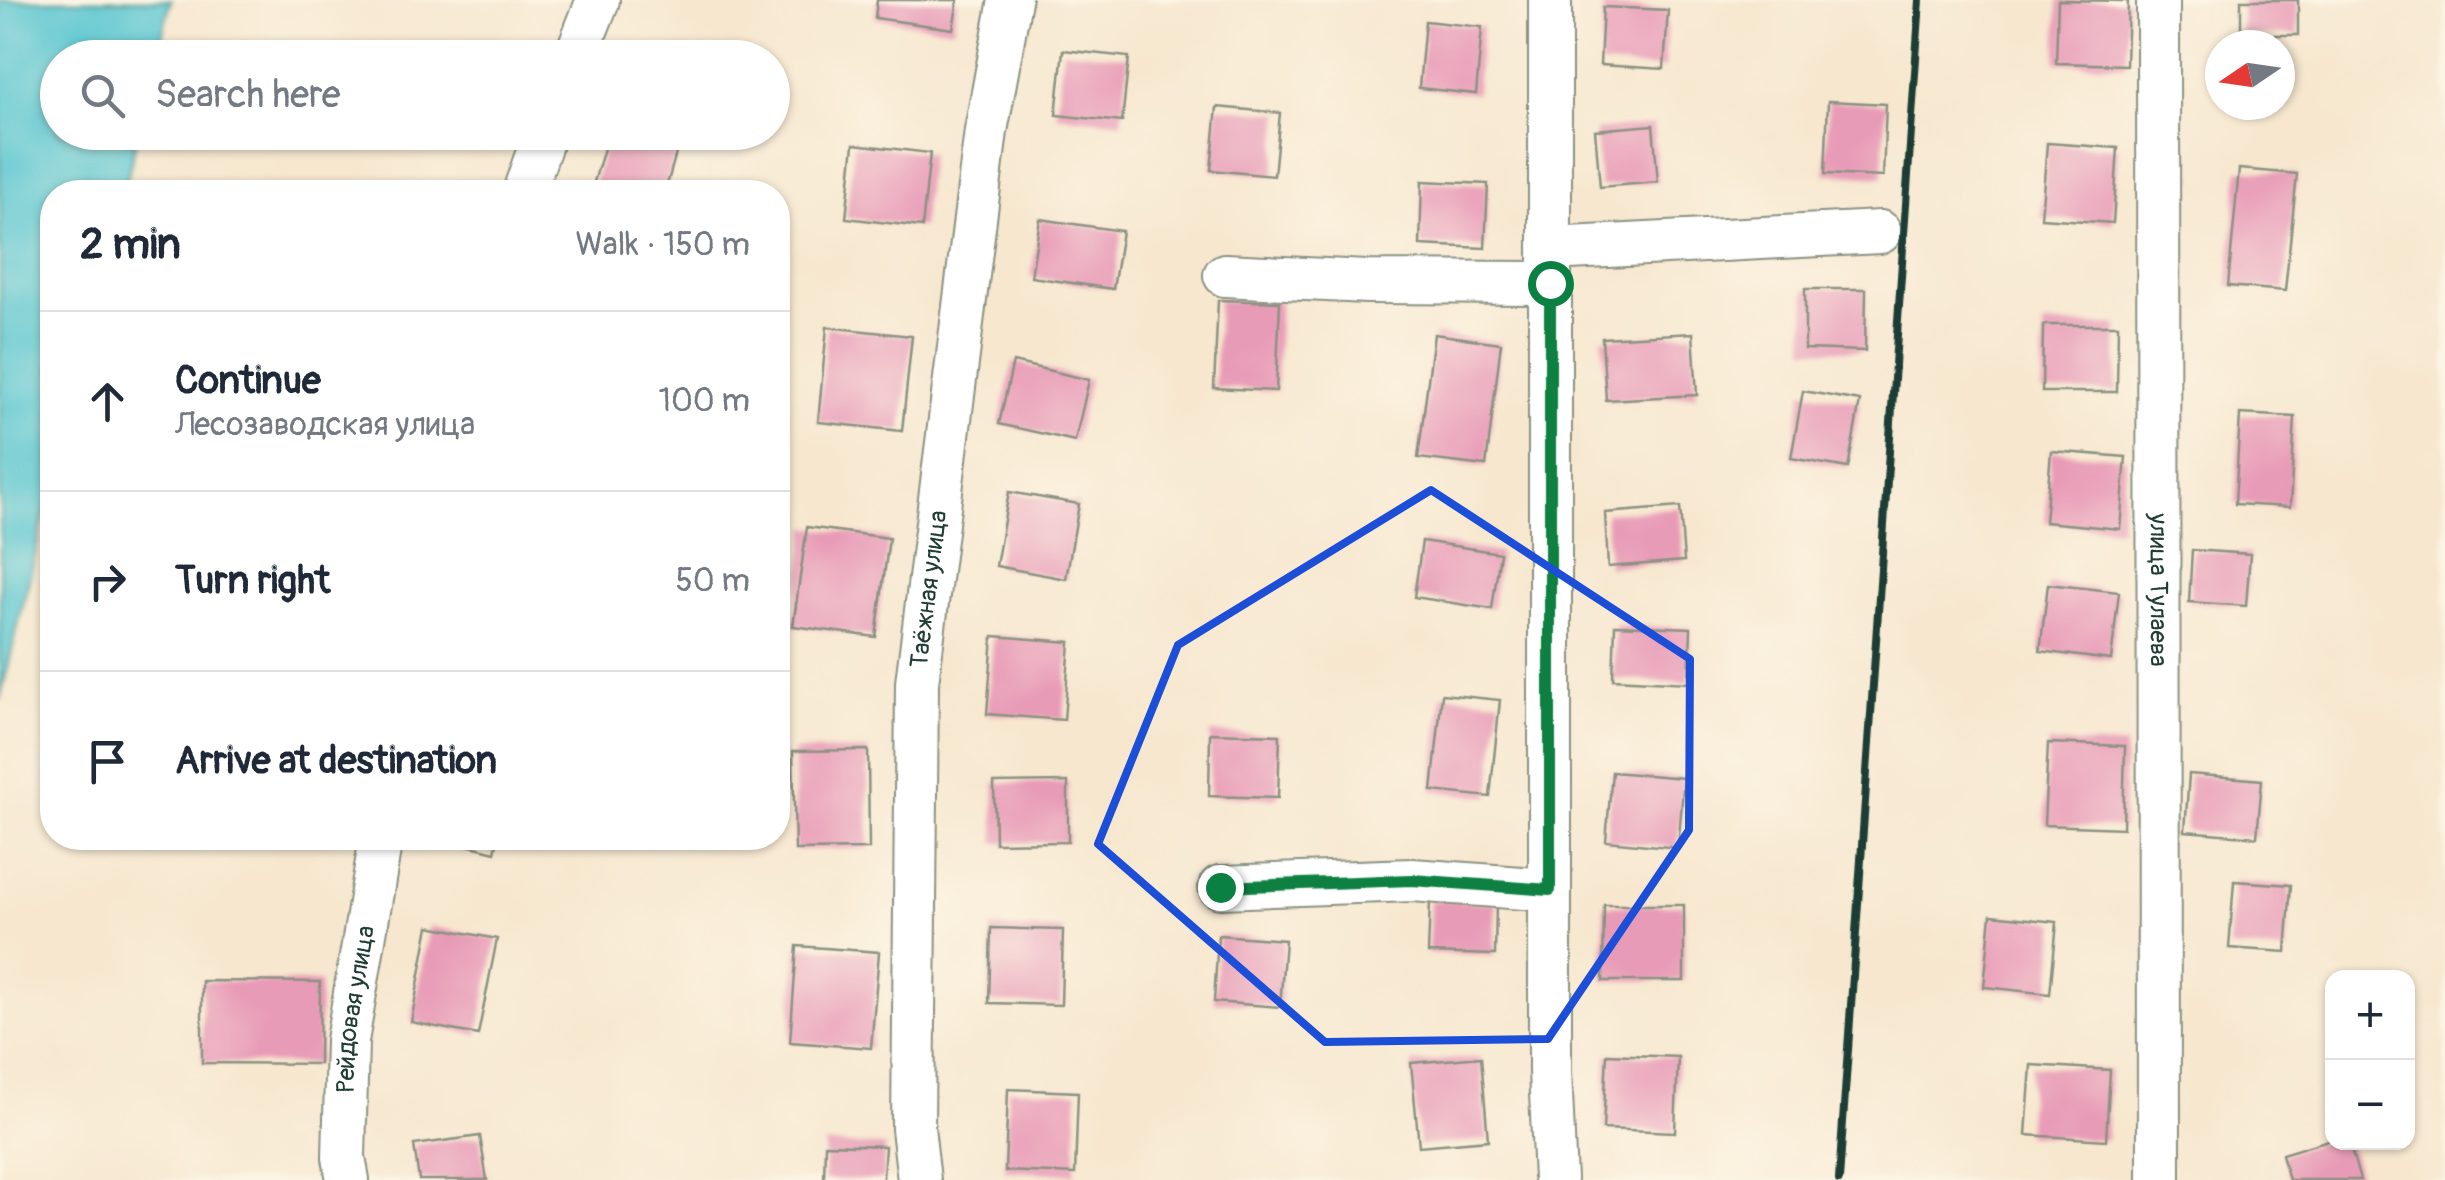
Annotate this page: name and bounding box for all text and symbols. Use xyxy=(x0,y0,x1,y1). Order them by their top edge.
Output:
north arrow xyxy=(2205,30,2295,120)
search box xyxy=(40,40,790,150)
icon: search xyxy=(75,68,130,123)
text: Search here xyxy=(155,71,341,119)
text: 2 min xyxy=(80,219,181,271)
text: Walk · 150 m xyxy=(576,225,750,265)
route start xyxy=(1528,261,1574,307)
text: Continue xyxy=(175,357,321,405)
icon: ahead xyxy=(80,374,135,429)
text: 100 m xyxy=(658,381,750,421)
text: Лесозаводская улица xyxy=(175,405,475,445)
street label: Таёжная улица xyxy=(904,508,954,670)
street label: улица Тулаева xyxy=(2143,512,2174,667)
icon: right xyxy=(80,554,135,609)
text: Turn right xyxy=(175,557,330,605)
text: 50 m xyxy=(675,561,750,601)
icon: arrive xyxy=(80,734,135,789)
text: Arrive at destination xyxy=(175,737,497,785)
route end xyxy=(1198,865,1244,911)
street label: Рейдовая улица xyxy=(330,923,382,1093)
map controls xyxy=(2325,970,2415,1150)
button: + xyxy=(2325,970,2415,1060)
button: − xyxy=(2325,1060,2415,1150)

